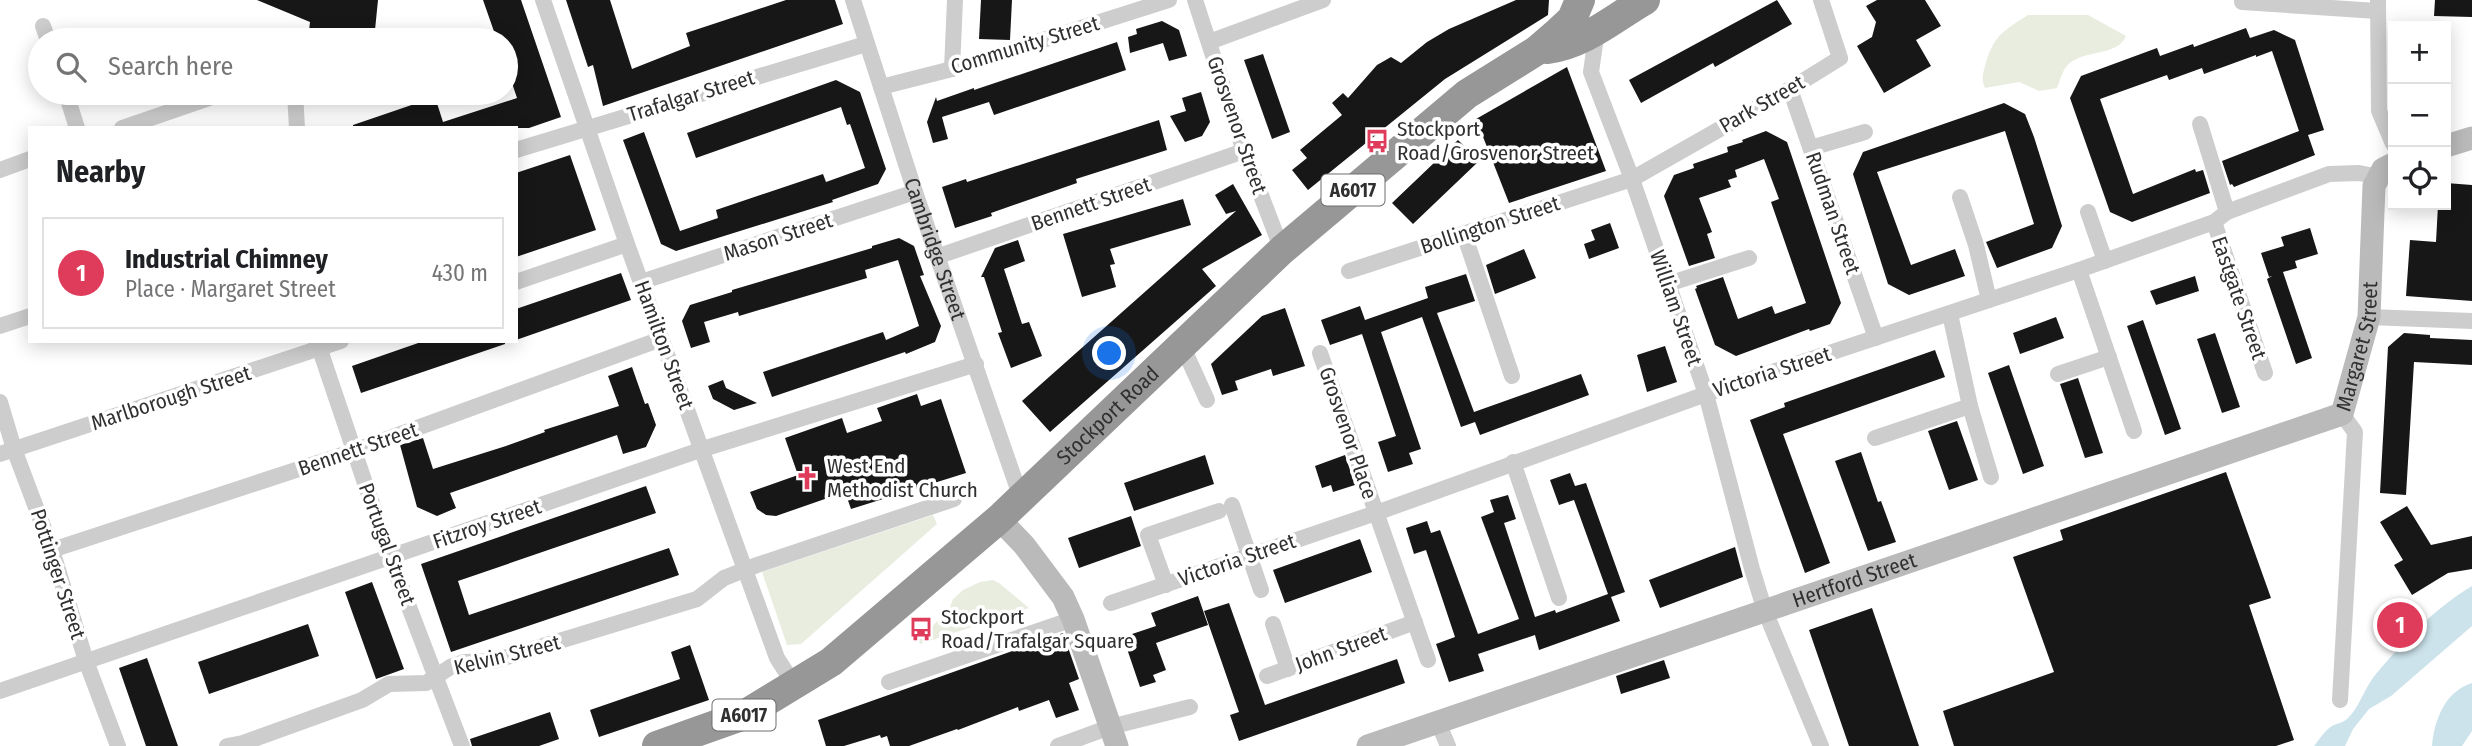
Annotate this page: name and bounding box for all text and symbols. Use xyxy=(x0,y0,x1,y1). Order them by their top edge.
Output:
street label: Community Street xyxy=(948,10,1102,80)
map controls xyxy=(2388,21,2451,210)
button: + xyxy=(2388,21,2451,84)
search box xyxy=(28,28,518,105)
icon: search xyxy=(52,48,90,86)
text: Search here xyxy=(108,51,233,82)
street label: Grosvenor Street xyxy=(1201,53,1273,197)
street label: Trafalgar Street xyxy=(624,64,758,128)
street label: Park Street xyxy=(1715,69,1809,139)
button: − xyxy=(2388,84,2451,147)
place label: Stockport Road/Grosvenor Street xyxy=(1397,116,1594,166)
bus stop icon: Stockport Road/Grosvenor Street xyxy=(1363,127,1391,155)
button: locate xyxy=(2388,147,2451,210)
street label: Rudman Street xyxy=(1800,148,1866,278)
text: Nearby xyxy=(56,154,145,190)
street label: Bennett Street xyxy=(1028,171,1154,237)
road number: A6017 xyxy=(1322,174,1384,206)
street label: Cambridge Street xyxy=(898,175,971,323)
street label: Bollington Street xyxy=(1417,190,1563,260)
street label: Mason Street xyxy=(720,207,836,267)
street label: Eastgate Street xyxy=(2206,233,2272,363)
text: Industrial Chimney xyxy=(125,244,328,275)
street label: William Street xyxy=(1644,247,1708,369)
text: 1 xyxy=(76,259,86,287)
text: 430 m xyxy=(432,259,488,287)
text: Place · Margaret Street xyxy=(125,275,336,303)
street label: Hamilton Street xyxy=(629,277,699,413)
street label: Margaret Street xyxy=(2330,281,2383,414)
your location xyxy=(1092,336,1126,370)
street label: Victoria Street xyxy=(1710,341,1834,403)
street label: Marlborough Street xyxy=(88,360,254,436)
street label: Stockport Road xyxy=(1051,361,1165,470)
street label: Grosvenor Place xyxy=(1313,364,1383,502)
street label: Bennett Street xyxy=(295,416,421,482)
place label: West End Methodist Church xyxy=(827,453,978,503)
church icon: West End Methodist Church xyxy=(793,464,821,492)
street label: Portugal Street xyxy=(353,479,421,609)
street label: Fitzroy Street xyxy=(430,493,545,555)
street label: Pottinger Street xyxy=(25,506,91,642)
street label: Victoria Street xyxy=(1175,528,1299,592)
street label: Hertford Street xyxy=(1789,547,1920,613)
pin: 1 xyxy=(2377,599,2423,651)
place label: Stockport Road/Trafalgar Square xyxy=(941,604,1134,654)
bus stop icon: Stockport Road/Trafalgar Square xyxy=(907,615,935,643)
street label: John Street xyxy=(1292,620,1390,678)
street label: Kelvin Street xyxy=(451,629,563,681)
road number: A6017 xyxy=(712,700,776,730)

